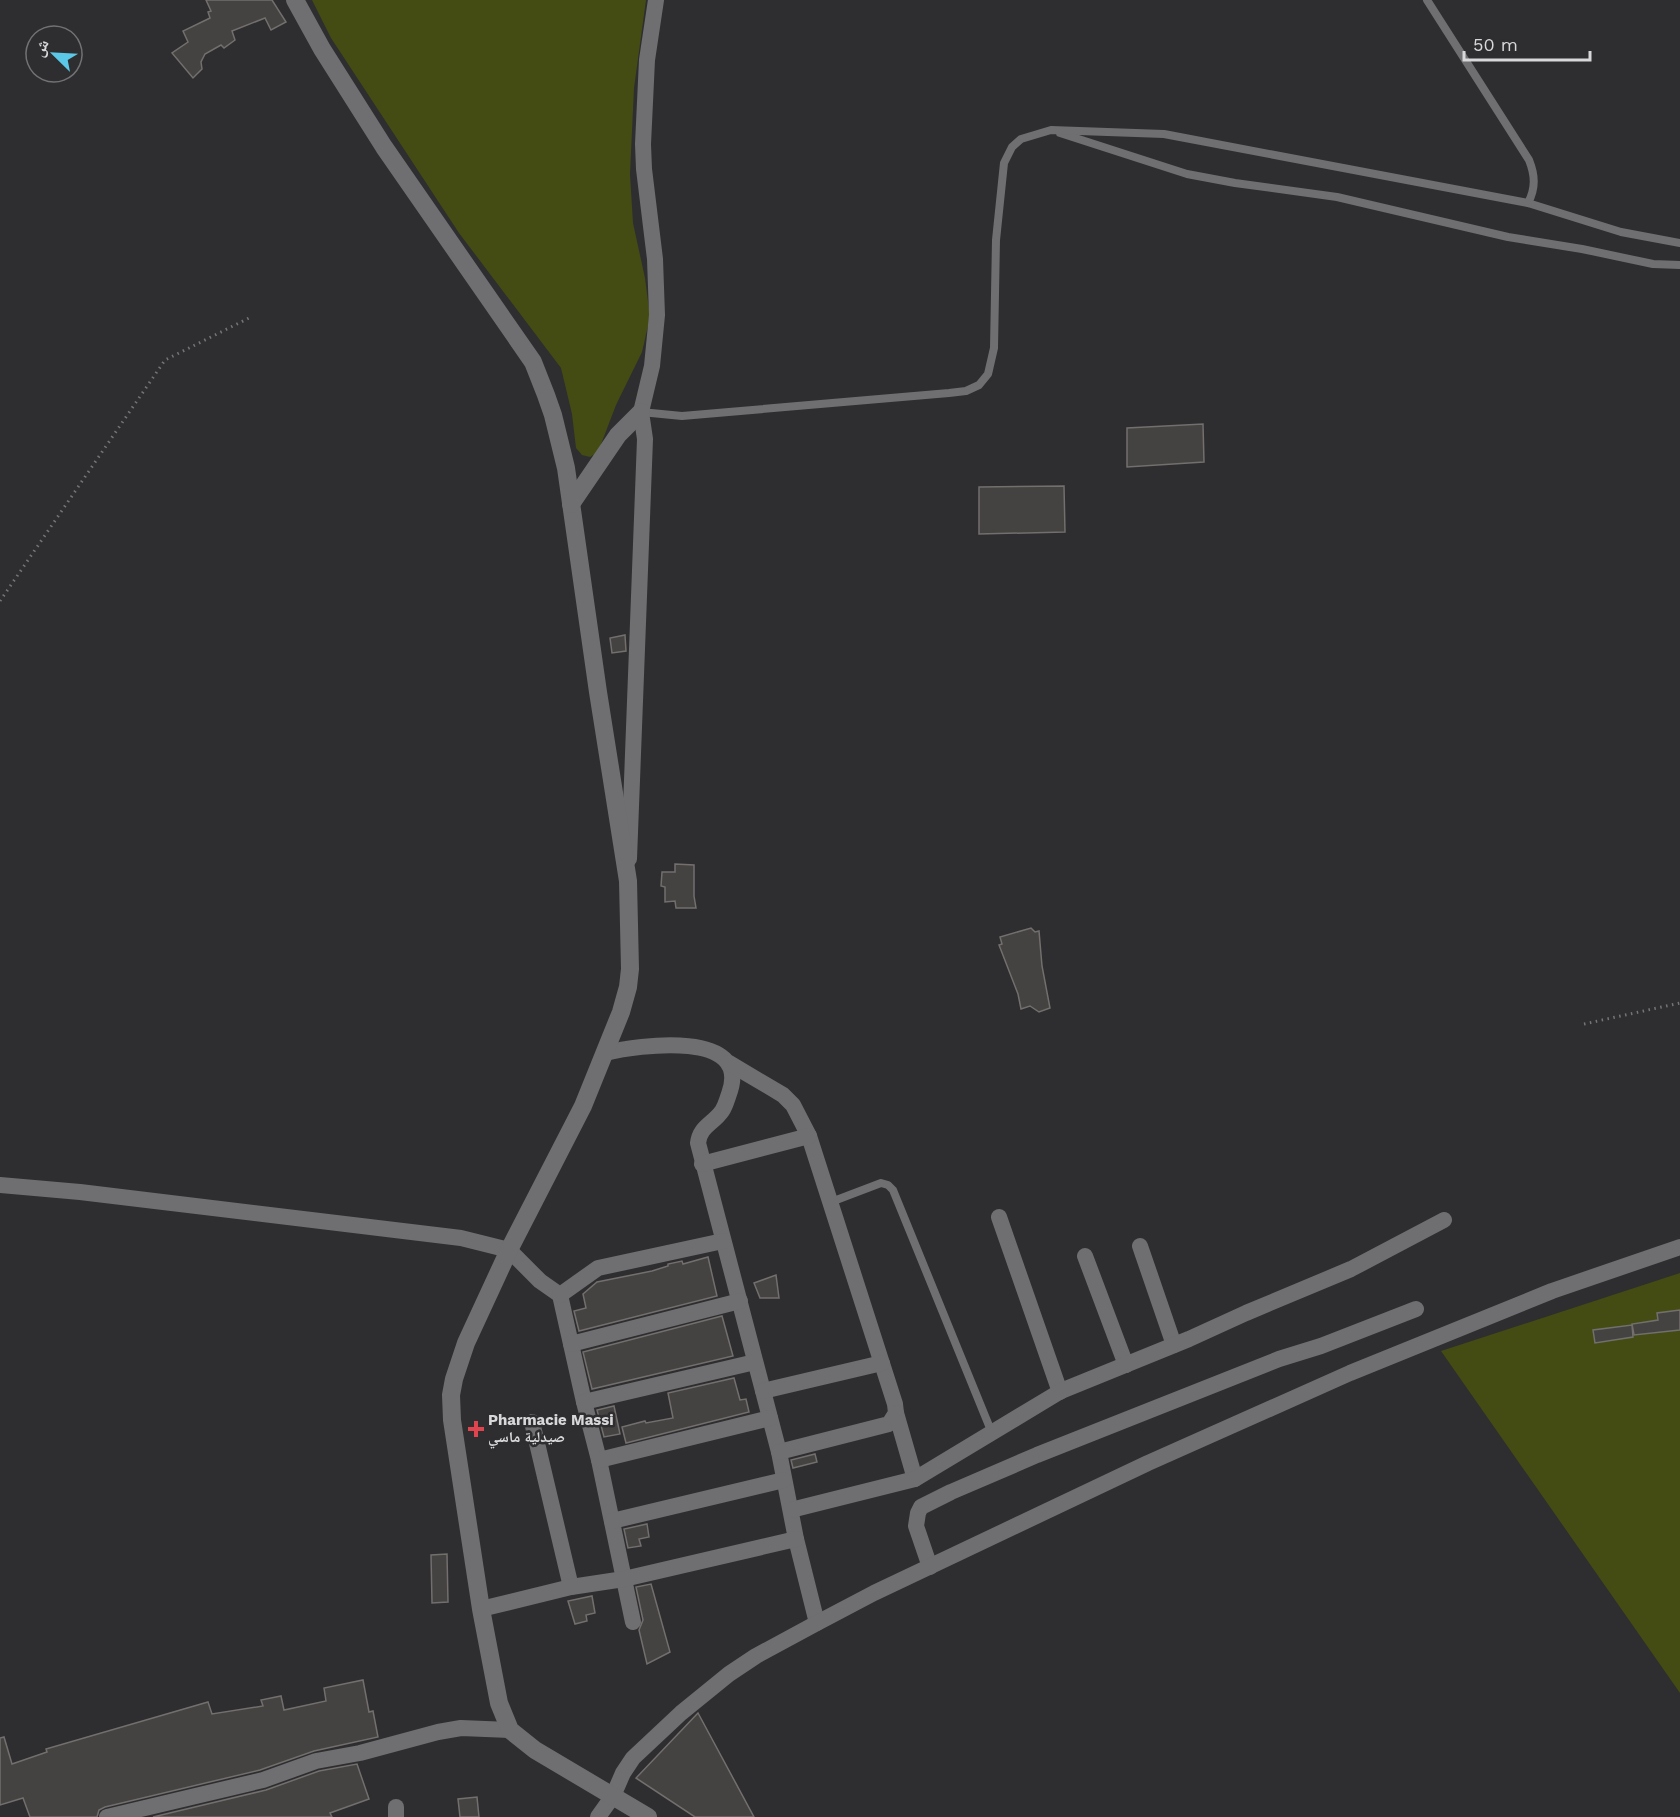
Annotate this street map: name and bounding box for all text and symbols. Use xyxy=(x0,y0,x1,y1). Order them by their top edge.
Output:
north arrow xyxy=(24,24,84,84)
scale bar xyxy=(1464,24,1590,62)
text: 50 m xyxy=(1473,34,1518,55)
text: ش xyxy=(29,36,53,60)
place label: Pharmacie Massi صيدلية ماسي xyxy=(488,1411,614,1449)
marker: Pharmacie Massi صيدلية ماسي xyxy=(469,1422,483,1436)

